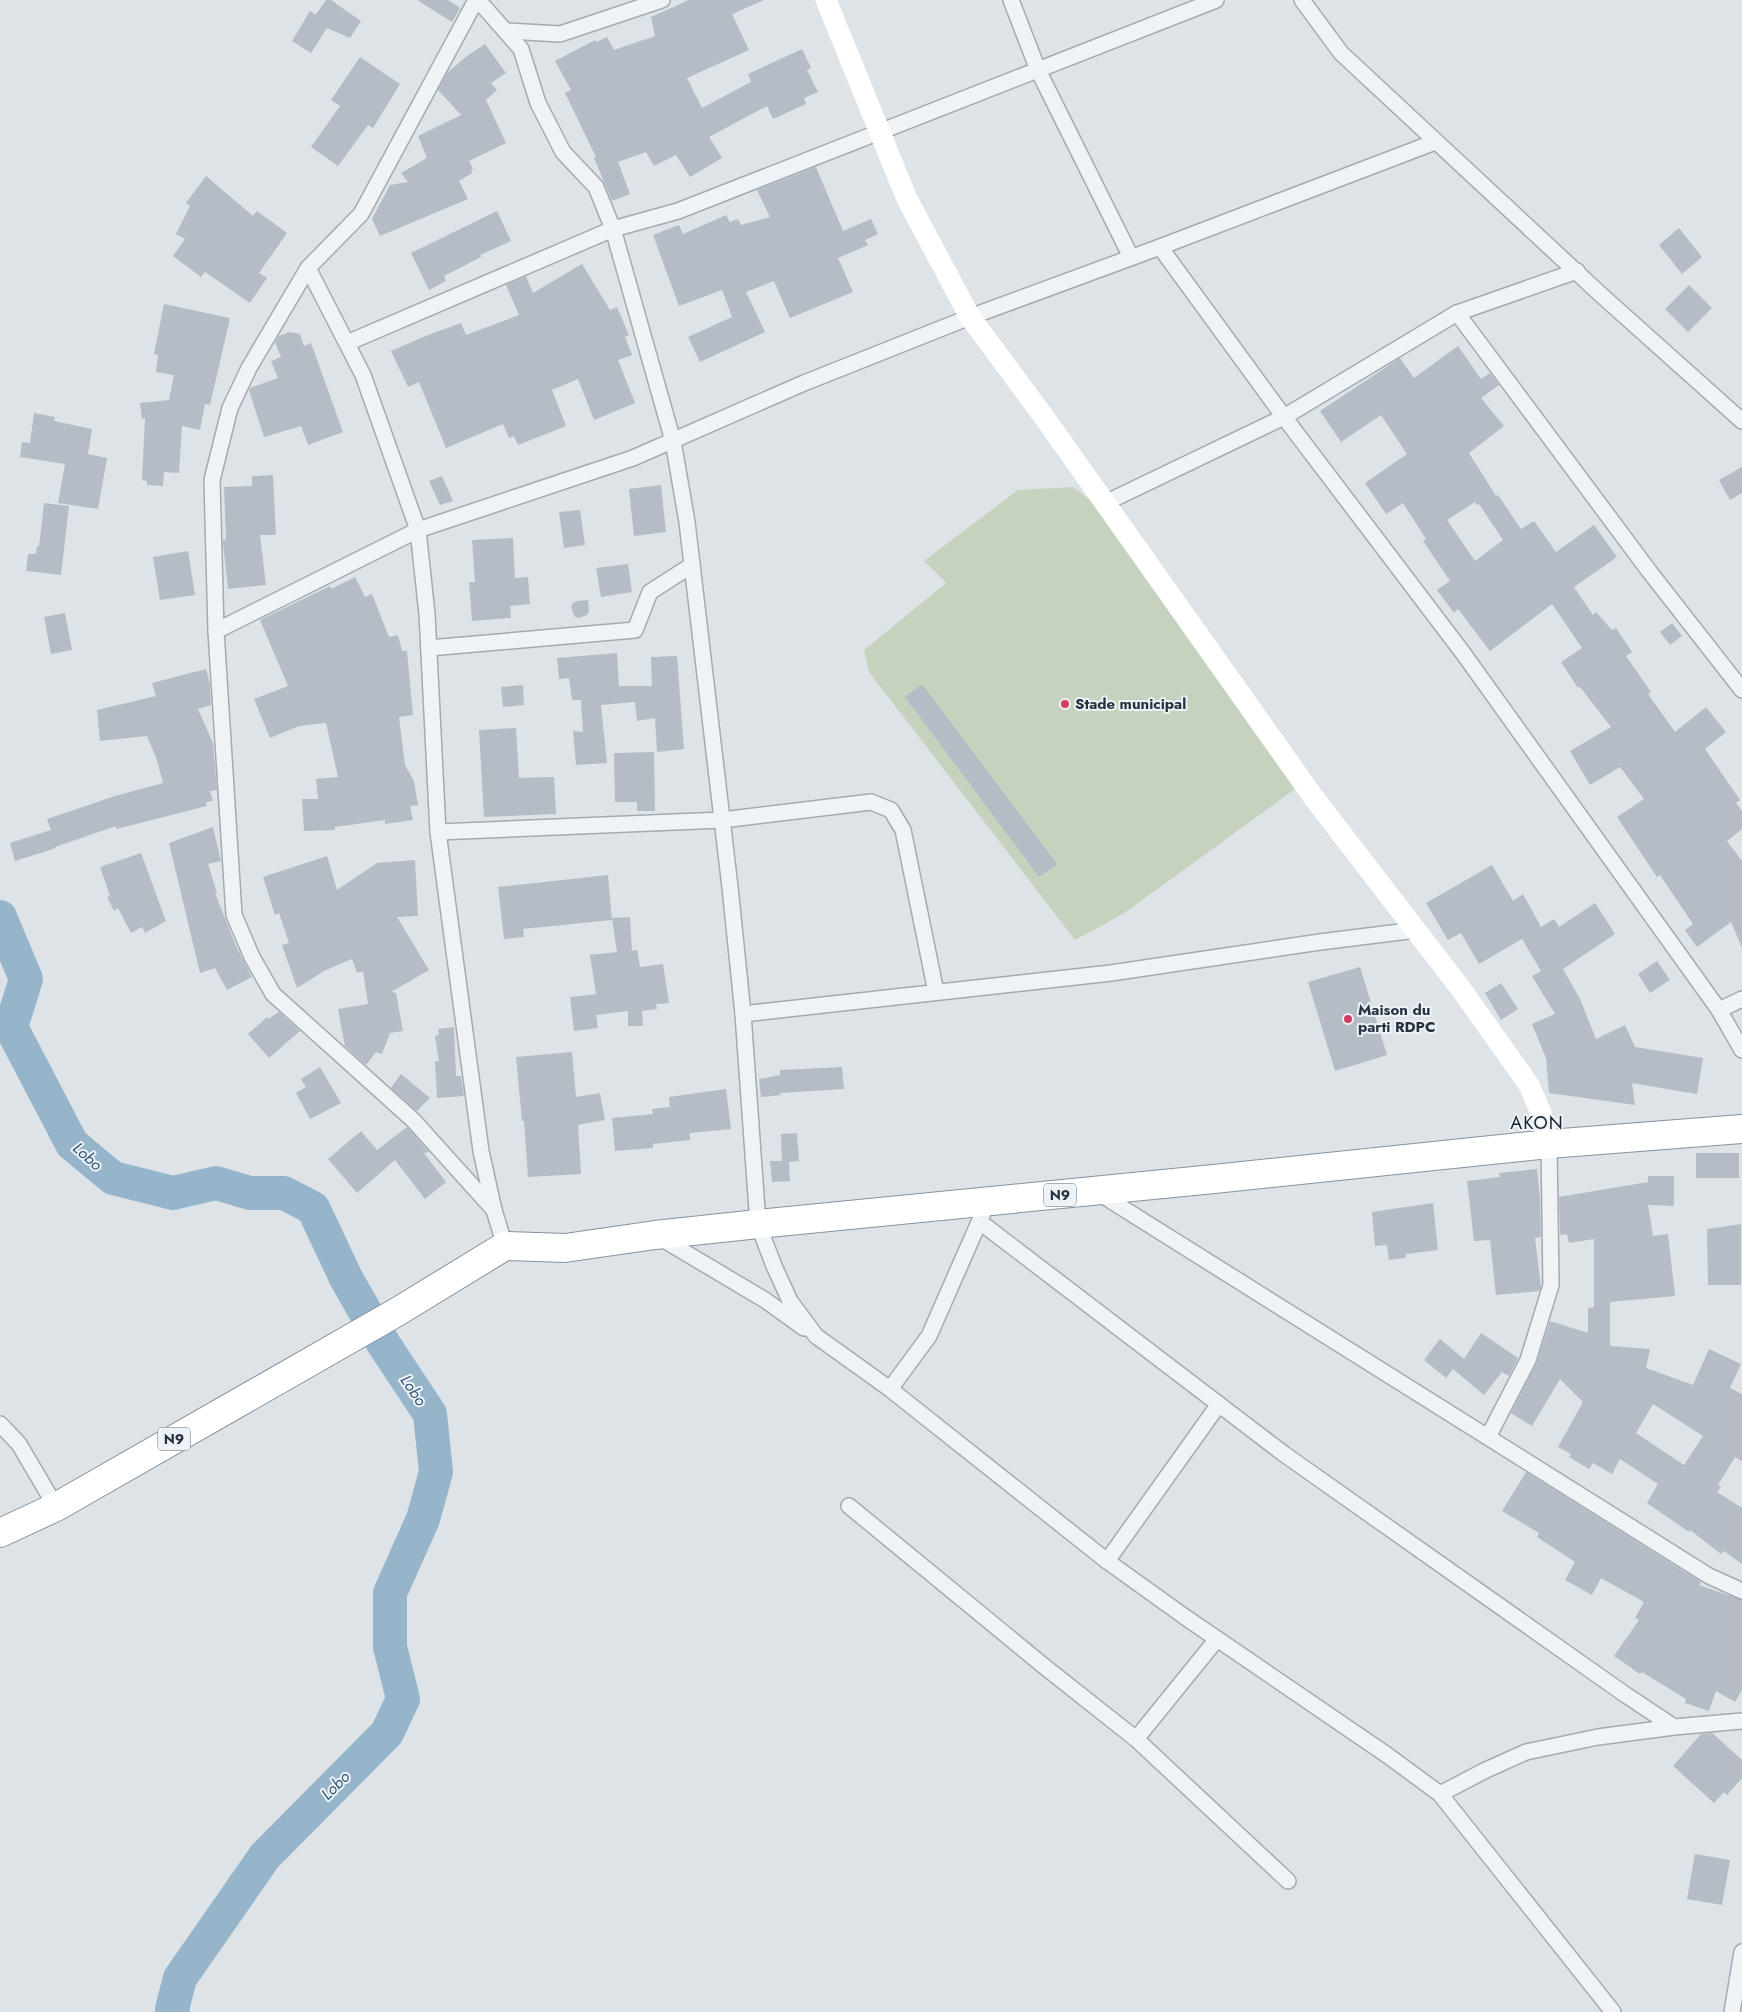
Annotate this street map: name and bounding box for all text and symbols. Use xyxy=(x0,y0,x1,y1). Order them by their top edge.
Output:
place label: Stade municipal xyxy=(1075,693,1186,715)
marker: Stade municipal xyxy=(1059,698,1071,710)
place label: Maison du parti RDPC xyxy=(1358,999,1435,1038)
marker: Maison du parti RDPC xyxy=(1342,1013,1354,1025)
district label: AKON xyxy=(1510,1110,1564,1136)
water label: Lobo xyxy=(68,1137,108,1176)
road number: N9 xyxy=(1044,1184,1076,1206)
water label: Lobo xyxy=(395,1370,433,1411)
road number: N9 xyxy=(158,1428,190,1450)
water label: Lobo xyxy=(316,1765,355,1805)

